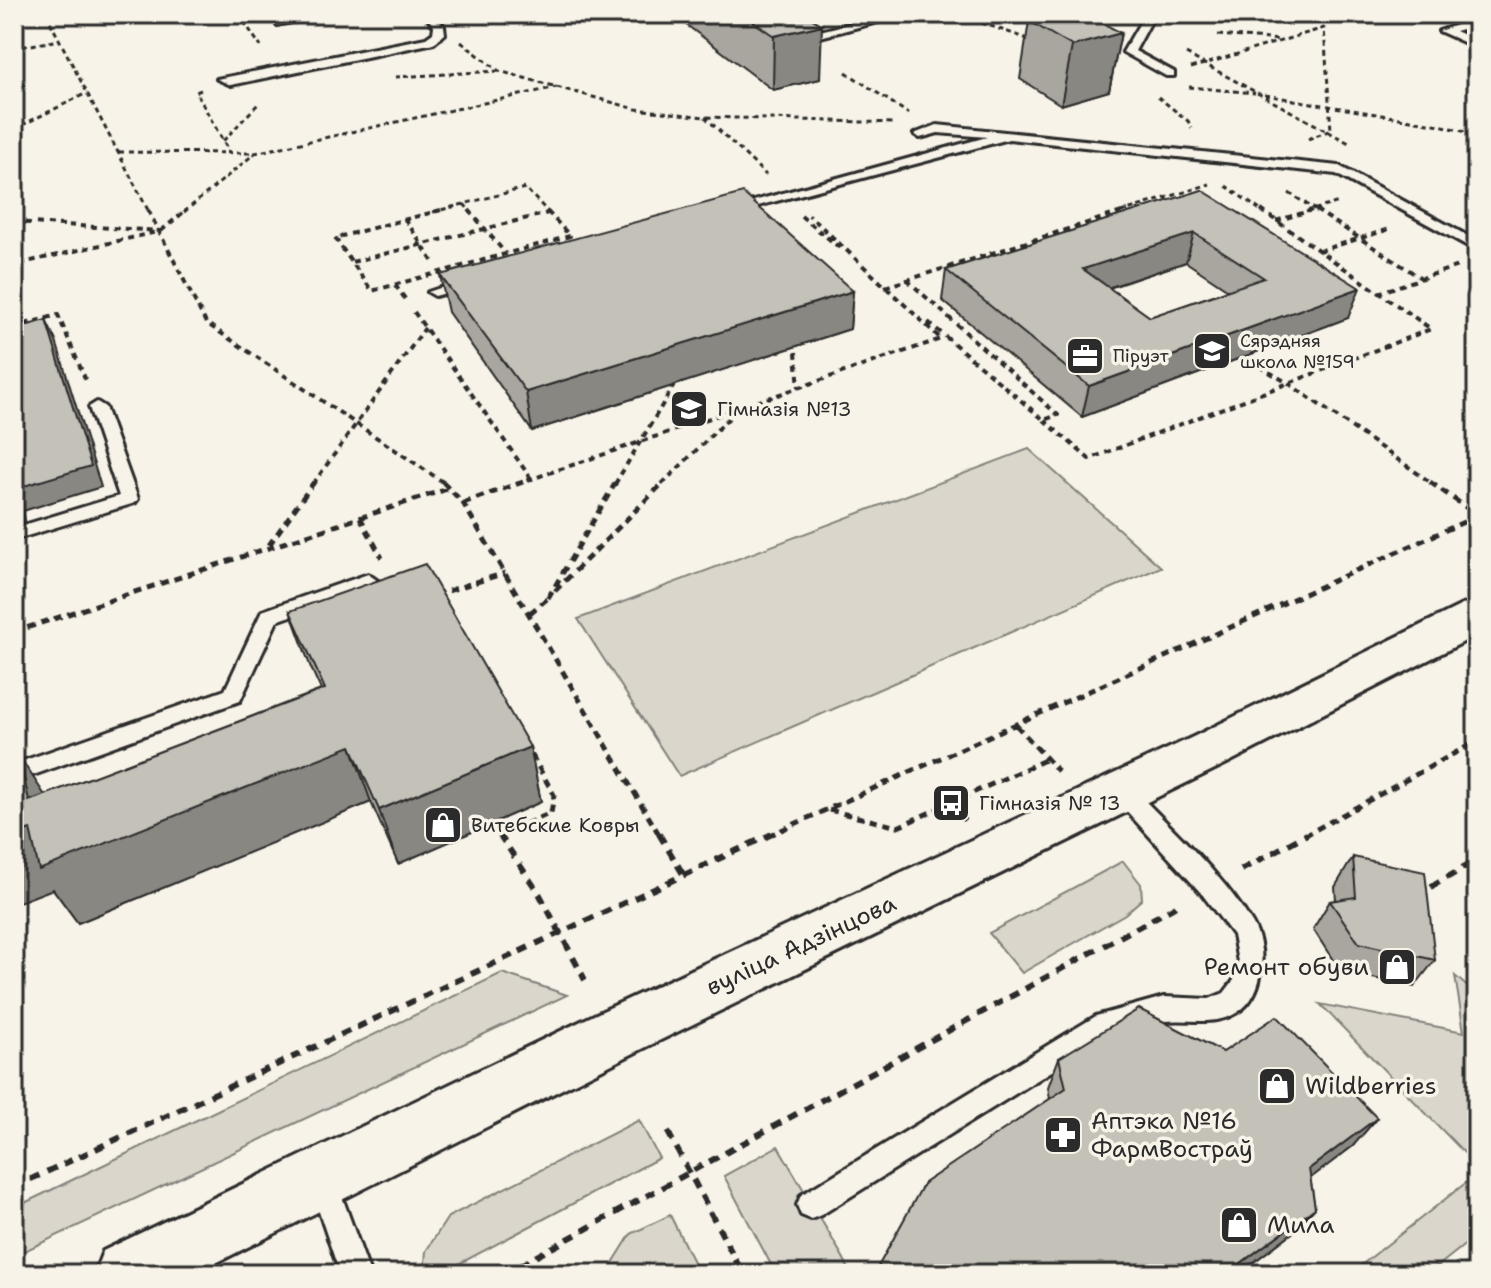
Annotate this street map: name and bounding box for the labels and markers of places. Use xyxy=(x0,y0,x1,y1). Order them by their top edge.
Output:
place label: Сярэдняя школа №159 xyxy=(1240,329,1355,374)
school or university icon: Сярэдняя школа №159 xyxy=(1191,330,1233,372)
office icon: Піруэт xyxy=(1064,335,1106,377)
place label: Піруэт xyxy=(1113,344,1169,368)
school or university icon: Гімназія №13 xyxy=(668,388,710,430)
place label: Гімназія №13 xyxy=(717,396,852,422)
bus stop icon: Гімназія № 13 xyxy=(930,782,972,824)
place label: Гімназія № 13 xyxy=(979,790,1120,816)
shop icon: Витебские Ковры xyxy=(422,804,464,846)
place label: Витебские Ковры xyxy=(471,812,640,838)
shop icon: Ремонт обуви xyxy=(1376,946,1418,988)
place label: Ремонт обуви xyxy=(1204,951,1369,983)
shop icon: Wildberries xyxy=(1256,1065,1298,1107)
place label: Wildberries xyxy=(1305,1070,1437,1102)
place label: Аптэка №16 ФармВостраў xyxy=(1091,1105,1253,1165)
pharmacy icon: Аптэка №16 ФармВостраў xyxy=(1042,1114,1084,1156)
shop icon: Мила xyxy=(1218,1204,1260,1246)
place label: Мила xyxy=(1267,1209,1334,1241)

